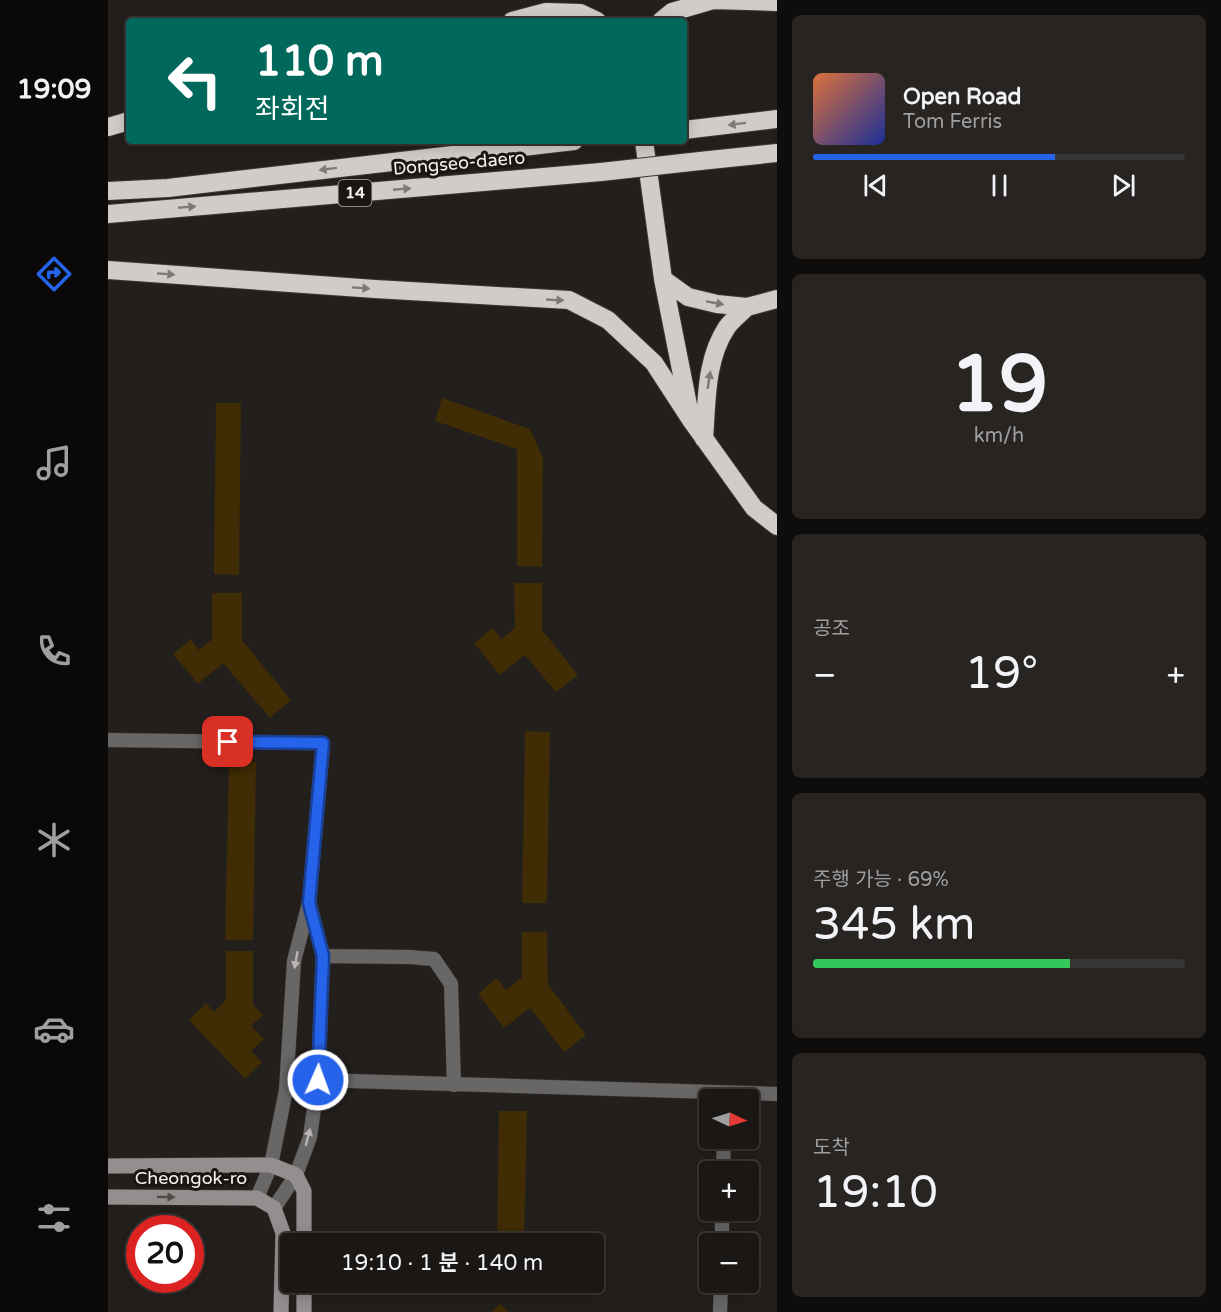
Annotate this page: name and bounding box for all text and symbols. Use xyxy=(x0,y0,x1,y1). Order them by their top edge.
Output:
text: 110 m xyxy=(255,36,384,87)
icon: left xyxy=(156,42,234,120)
text: 19:09 xyxy=(17,73,91,106)
text: Open Road xyxy=(903,84,1021,110)
text: 좌회전 xyxy=(255,93,330,126)
text: Tom Ferris xyxy=(903,110,1002,134)
one-way arrow xyxy=(728,119,747,129)
street label: Dongseo-daero xyxy=(392,146,526,180)
one-way arrow xyxy=(319,164,338,174)
icon: previous xyxy=(859,169,892,202)
icon: pause xyxy=(983,169,1016,202)
icon: next xyxy=(1107,169,1140,202)
road number: 14 xyxy=(338,180,372,206)
one-way arrow xyxy=(393,184,412,194)
one-way arrow xyxy=(178,202,197,212)
icon: directions xyxy=(33,253,75,295)
one-way arrow xyxy=(157,269,176,279)
one-way arrow xyxy=(351,283,370,293)
one-way arrow xyxy=(546,295,565,304)
one-way arrow xyxy=(706,299,725,308)
text: 19 xyxy=(950,338,1048,432)
one-way arrow xyxy=(705,371,714,390)
text: km/h xyxy=(974,424,1024,448)
icon: music xyxy=(33,442,75,484)
text: 공조 xyxy=(813,617,850,641)
icon: phone xyxy=(33,630,75,672)
text: 19° xyxy=(965,647,1038,701)
text: − xyxy=(813,656,837,695)
text: + xyxy=(1166,656,1185,695)
pin xyxy=(202,716,253,767)
icon: arrive xyxy=(211,725,244,758)
icon: climate xyxy=(33,819,75,861)
text: 주행 가능 · 69% xyxy=(813,868,949,892)
text: 345 km xyxy=(813,898,975,952)
one-way arrow xyxy=(291,951,300,970)
icon: car xyxy=(33,1008,75,1050)
position arrow xyxy=(286,1048,350,1112)
north arrow xyxy=(699,1089,759,1149)
map controls xyxy=(699,1089,759,1293)
one-way arrow xyxy=(304,1128,314,1146)
text: 도착 xyxy=(813,1136,850,1160)
button: + xyxy=(699,1161,759,1221)
text: 19:10 xyxy=(813,1166,938,1220)
street label: Cheongok-ro xyxy=(135,1167,247,1189)
one-way arrow xyxy=(157,1192,176,1202)
icon: filters xyxy=(33,1197,75,1239)
speed limit sign: 20 xyxy=(126,1215,204,1293)
button: − xyxy=(699,1233,759,1293)
text: 19:10 · 1 분 · 140 m xyxy=(341,1250,543,1276)

